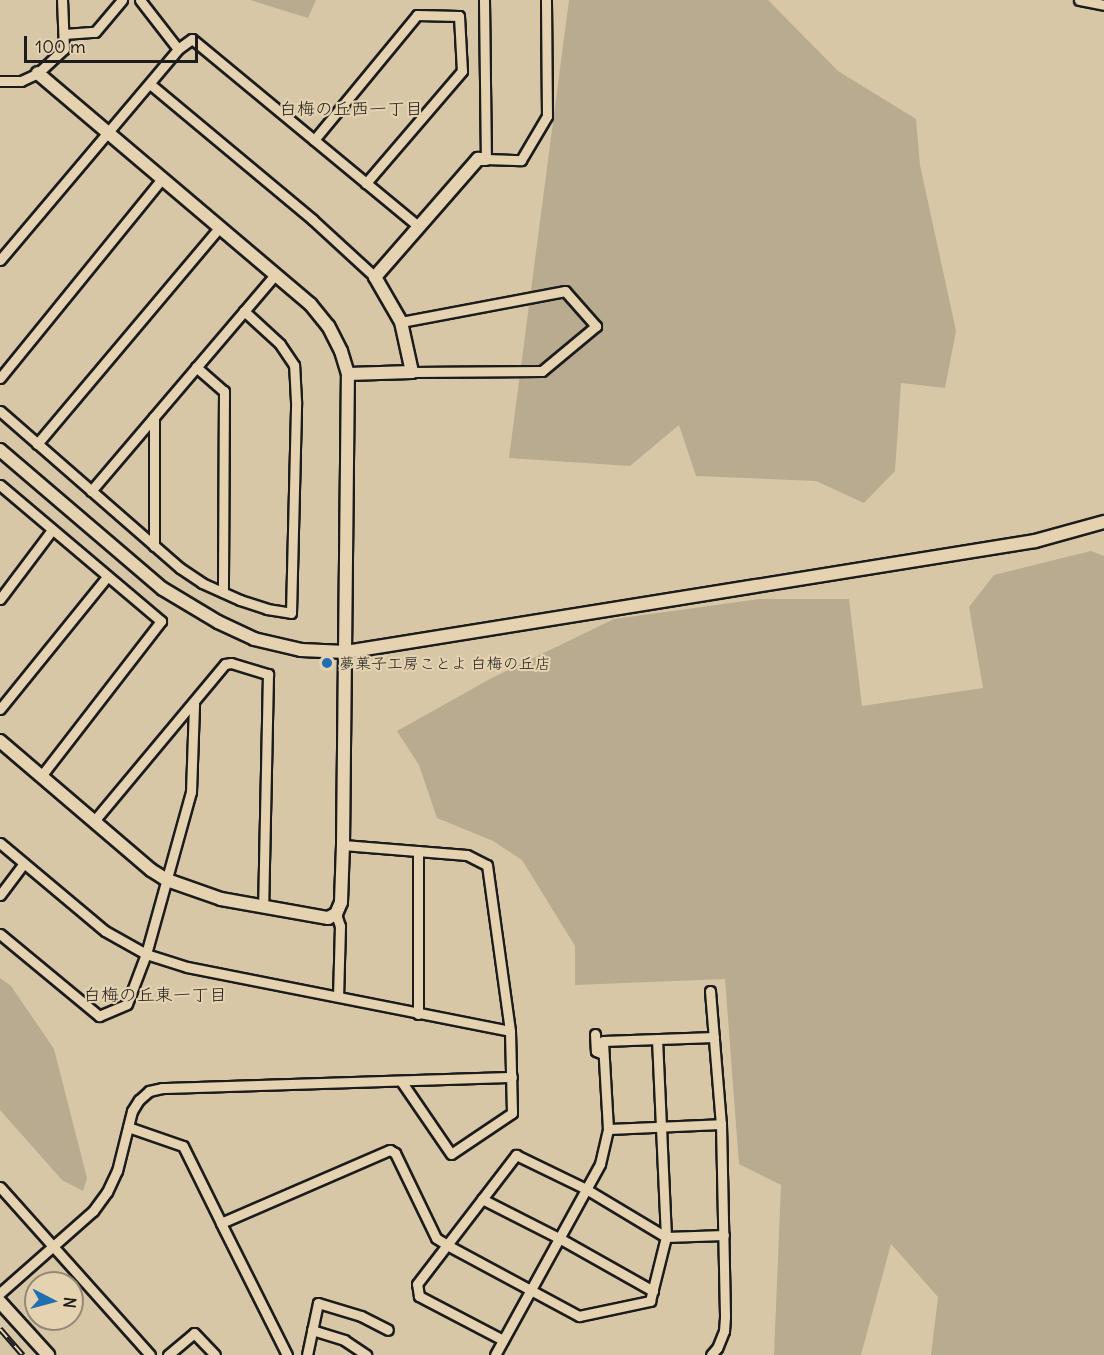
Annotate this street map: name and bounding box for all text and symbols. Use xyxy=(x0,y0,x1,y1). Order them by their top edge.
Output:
scale bar xyxy=(27,24,201,62)
text: 100 m xyxy=(35,35,86,58)
district label: 白梅の丘西一丁目 xyxy=(279,98,423,120)
place label: 夢菓子工房ことよ 白梅の丘店 xyxy=(339,653,551,673)
marker: 夢菓子工房ことよ 白梅の丘店 xyxy=(320,656,334,670)
district label: 白梅の丘東一丁目 xyxy=(83,984,227,1006)
north arrow xyxy=(24,1271,84,1331)
text: N xyxy=(59,1296,80,1309)

